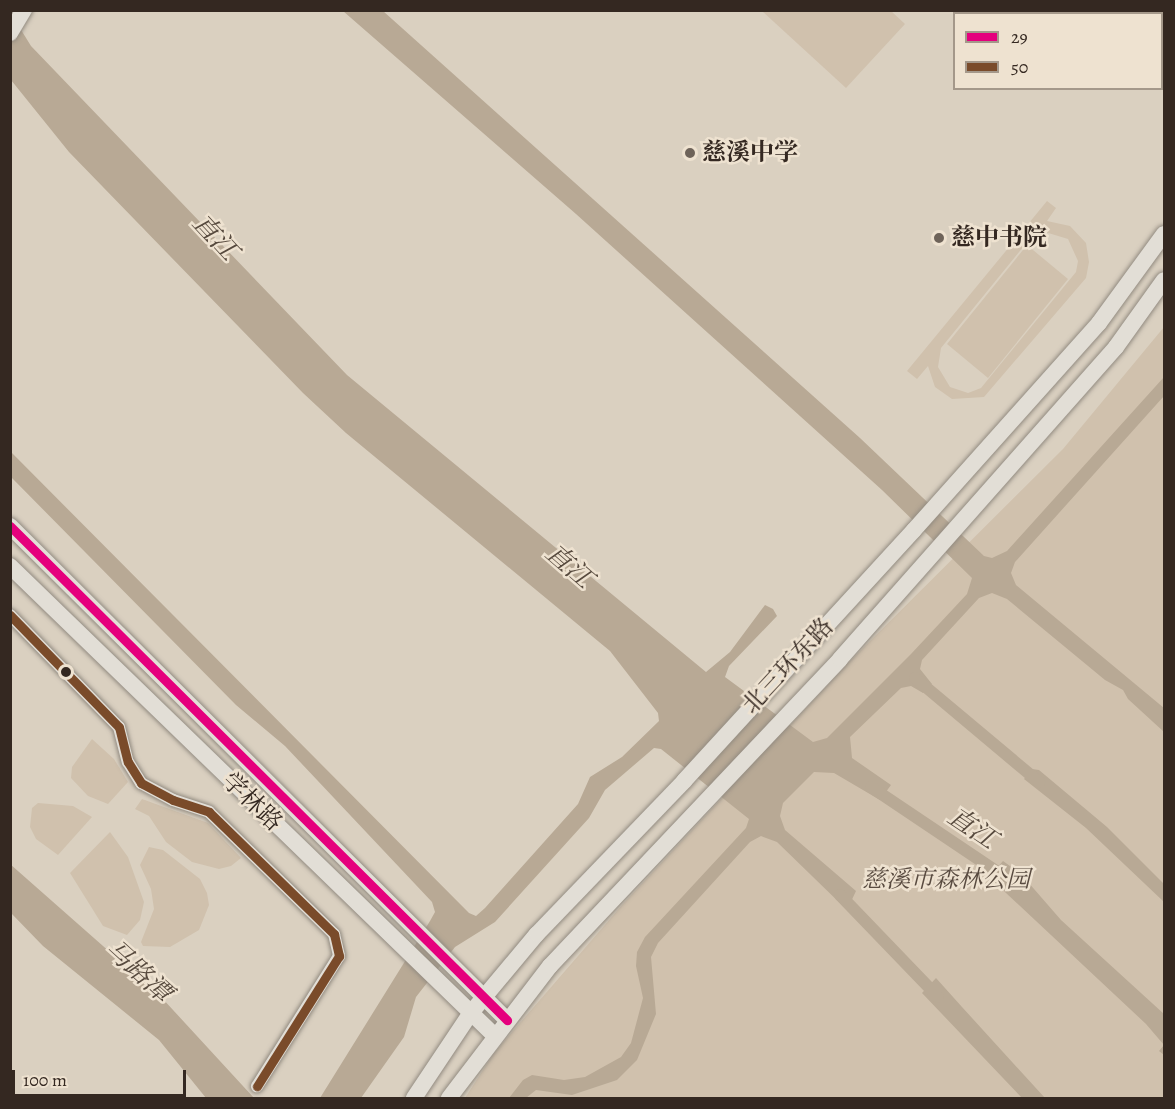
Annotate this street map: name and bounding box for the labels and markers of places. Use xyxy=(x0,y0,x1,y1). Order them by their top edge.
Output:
place label: 慈溪中学 xyxy=(702,139,798,167)
marker: 慈溪中学 xyxy=(683,146,697,160)
place label: 慈中书院 xyxy=(951,224,1047,252)
marker: 慈中书院 xyxy=(932,231,946,245)
unlabelled marker xyxy=(60,666,72,678)

